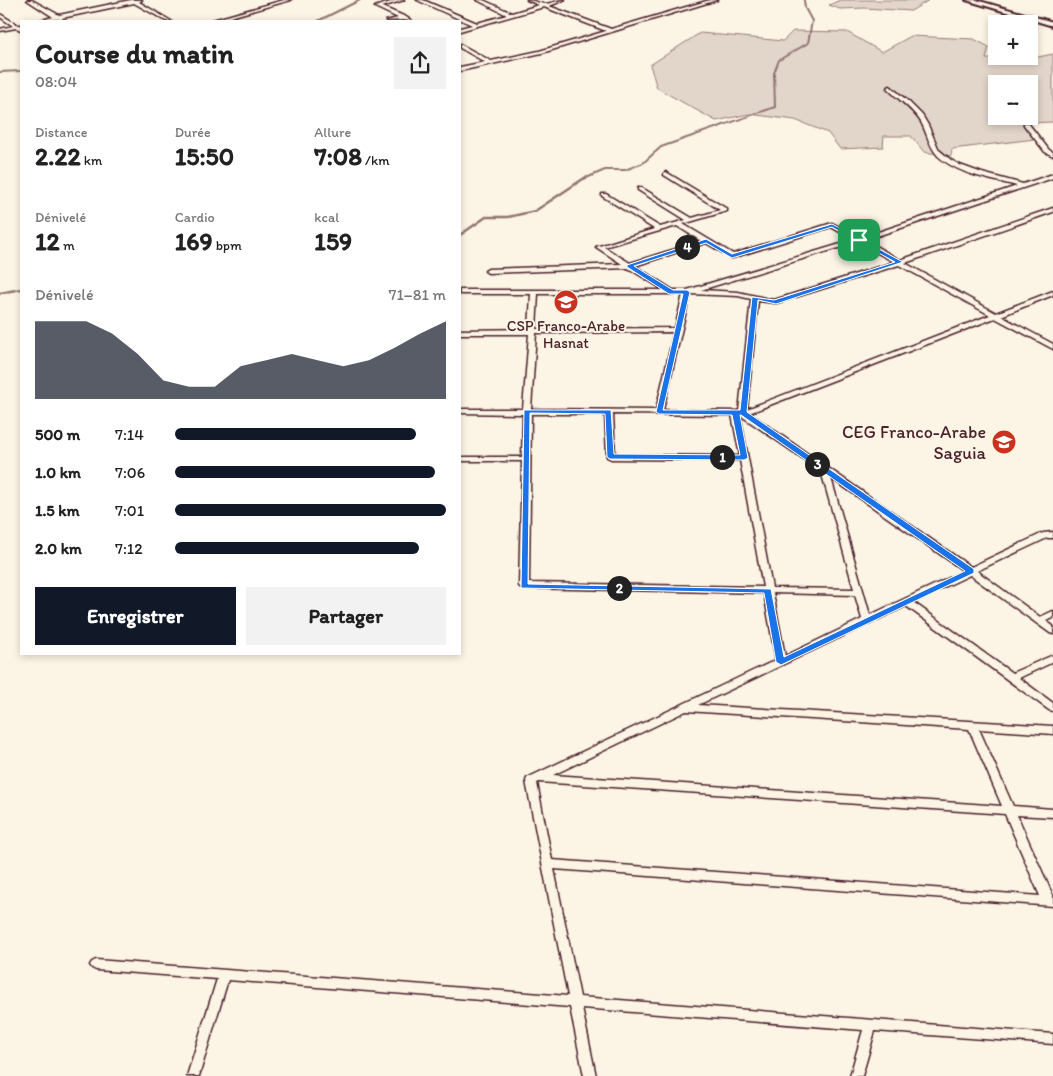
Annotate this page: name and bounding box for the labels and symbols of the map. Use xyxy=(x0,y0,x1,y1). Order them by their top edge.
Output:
pin xyxy=(838,219,880,261)
pin: 4 xyxy=(674,234,700,260)
school or university icon: CSP Franco-Arabe Hasnat xyxy=(553,289,579,315)
place label: CSP Franco-Arabe Hasnat xyxy=(507,317,625,352)
place label: CEG Franco-Arabe Saguia xyxy=(842,421,987,464)
school or university icon: CEG Franco-Arabe Saguia xyxy=(991,429,1017,455)
pin: 1 xyxy=(710,444,734,470)
pin: 3 xyxy=(804,452,830,476)
pin: 2 xyxy=(606,576,632,600)

